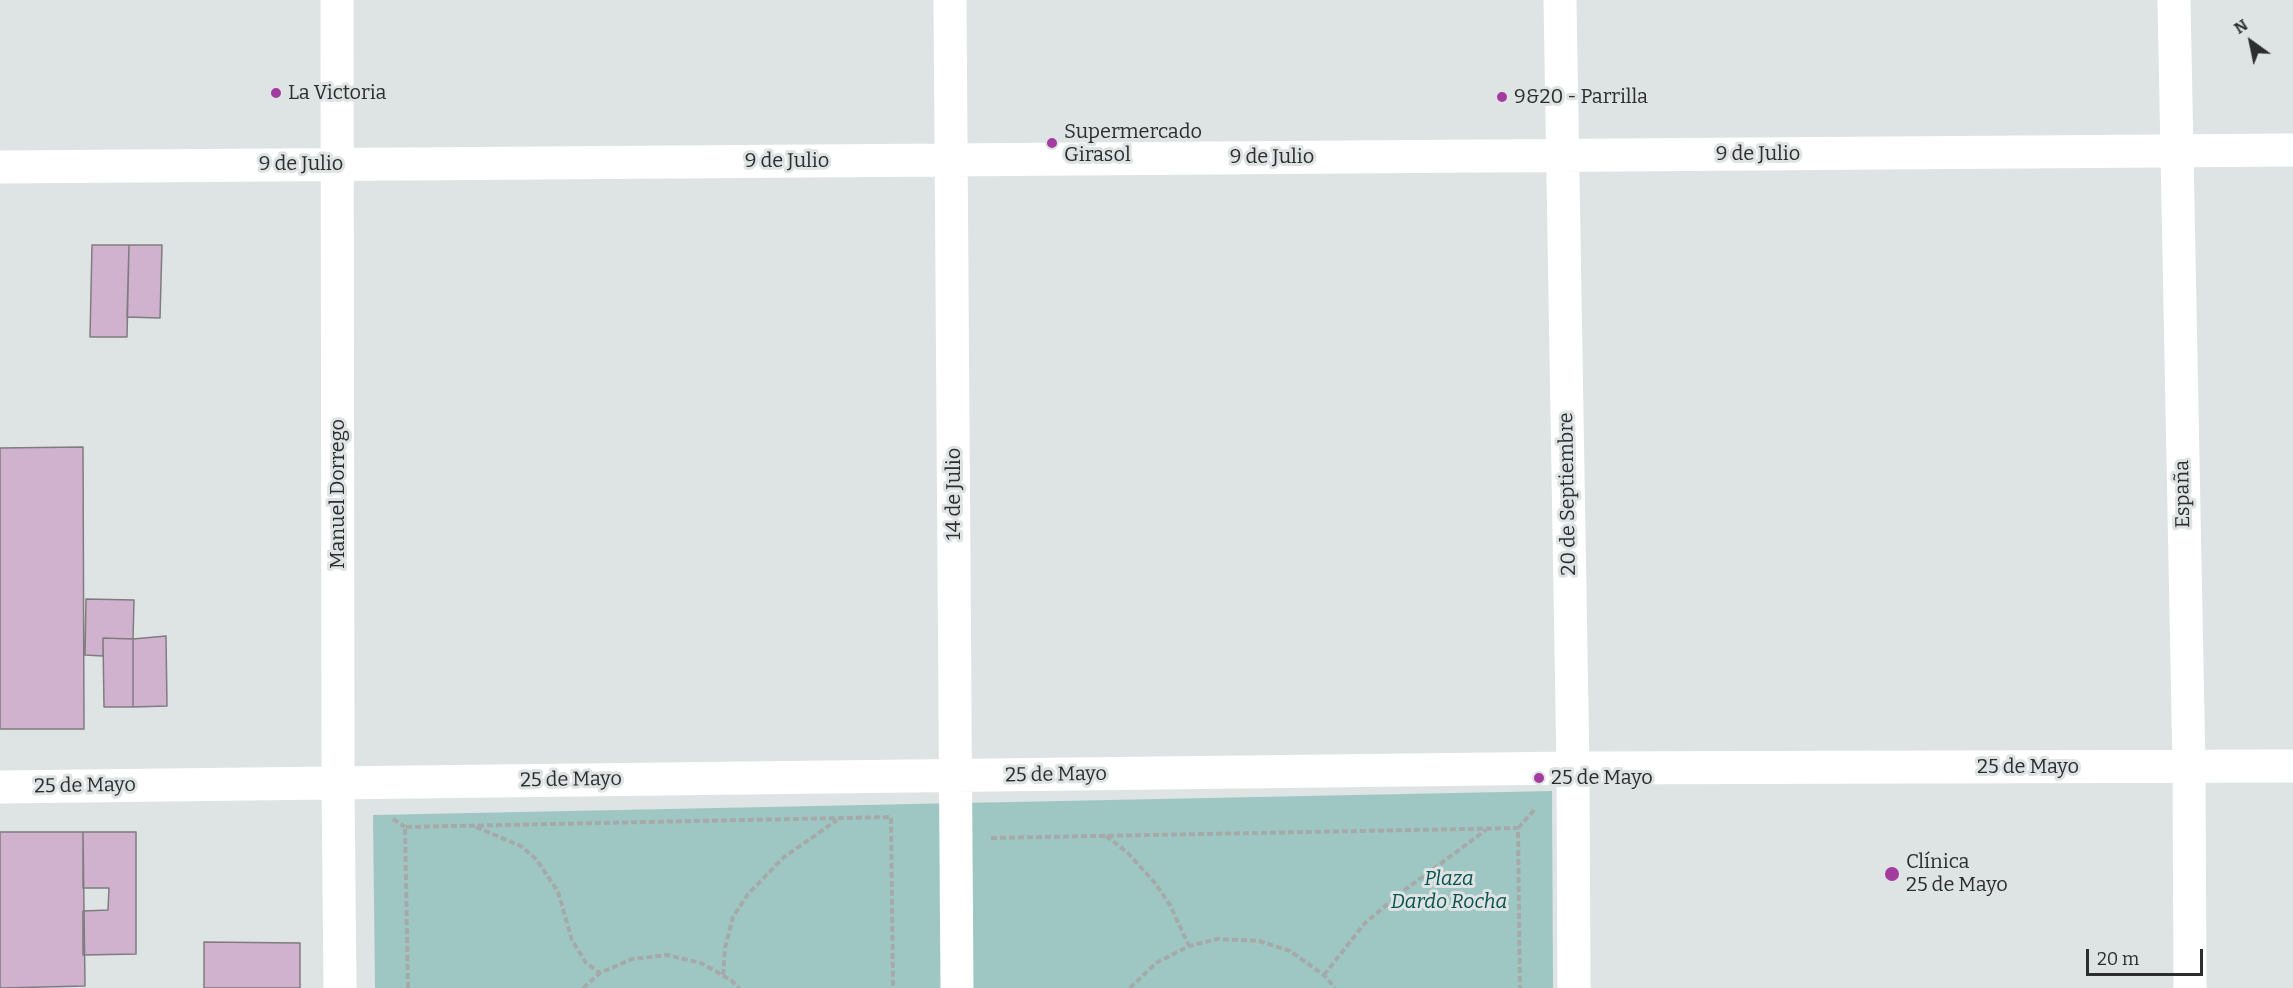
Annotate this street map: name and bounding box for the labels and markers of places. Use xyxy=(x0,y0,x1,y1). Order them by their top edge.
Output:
place label: La Victoria xyxy=(288,81,386,105)
place label: 9&20 - Parrilla xyxy=(1514,85,1648,109)
marker: La Victoria xyxy=(269,86,283,100)
marker: 9&20 - Parrilla xyxy=(1495,90,1509,104)
place label: Supermercado Girasol xyxy=(1064,120,1202,167)
marker: Supermercado Girasol xyxy=(1045,136,1059,150)
place label: 25 de Mayo xyxy=(1551,766,1653,790)
marker: 25 de Mayo xyxy=(1532,771,1546,785)
place label: Clínica 25 de Mayo xyxy=(1906,850,2008,897)
marker: Clínica 25 de Mayo xyxy=(1883,865,1901,883)

